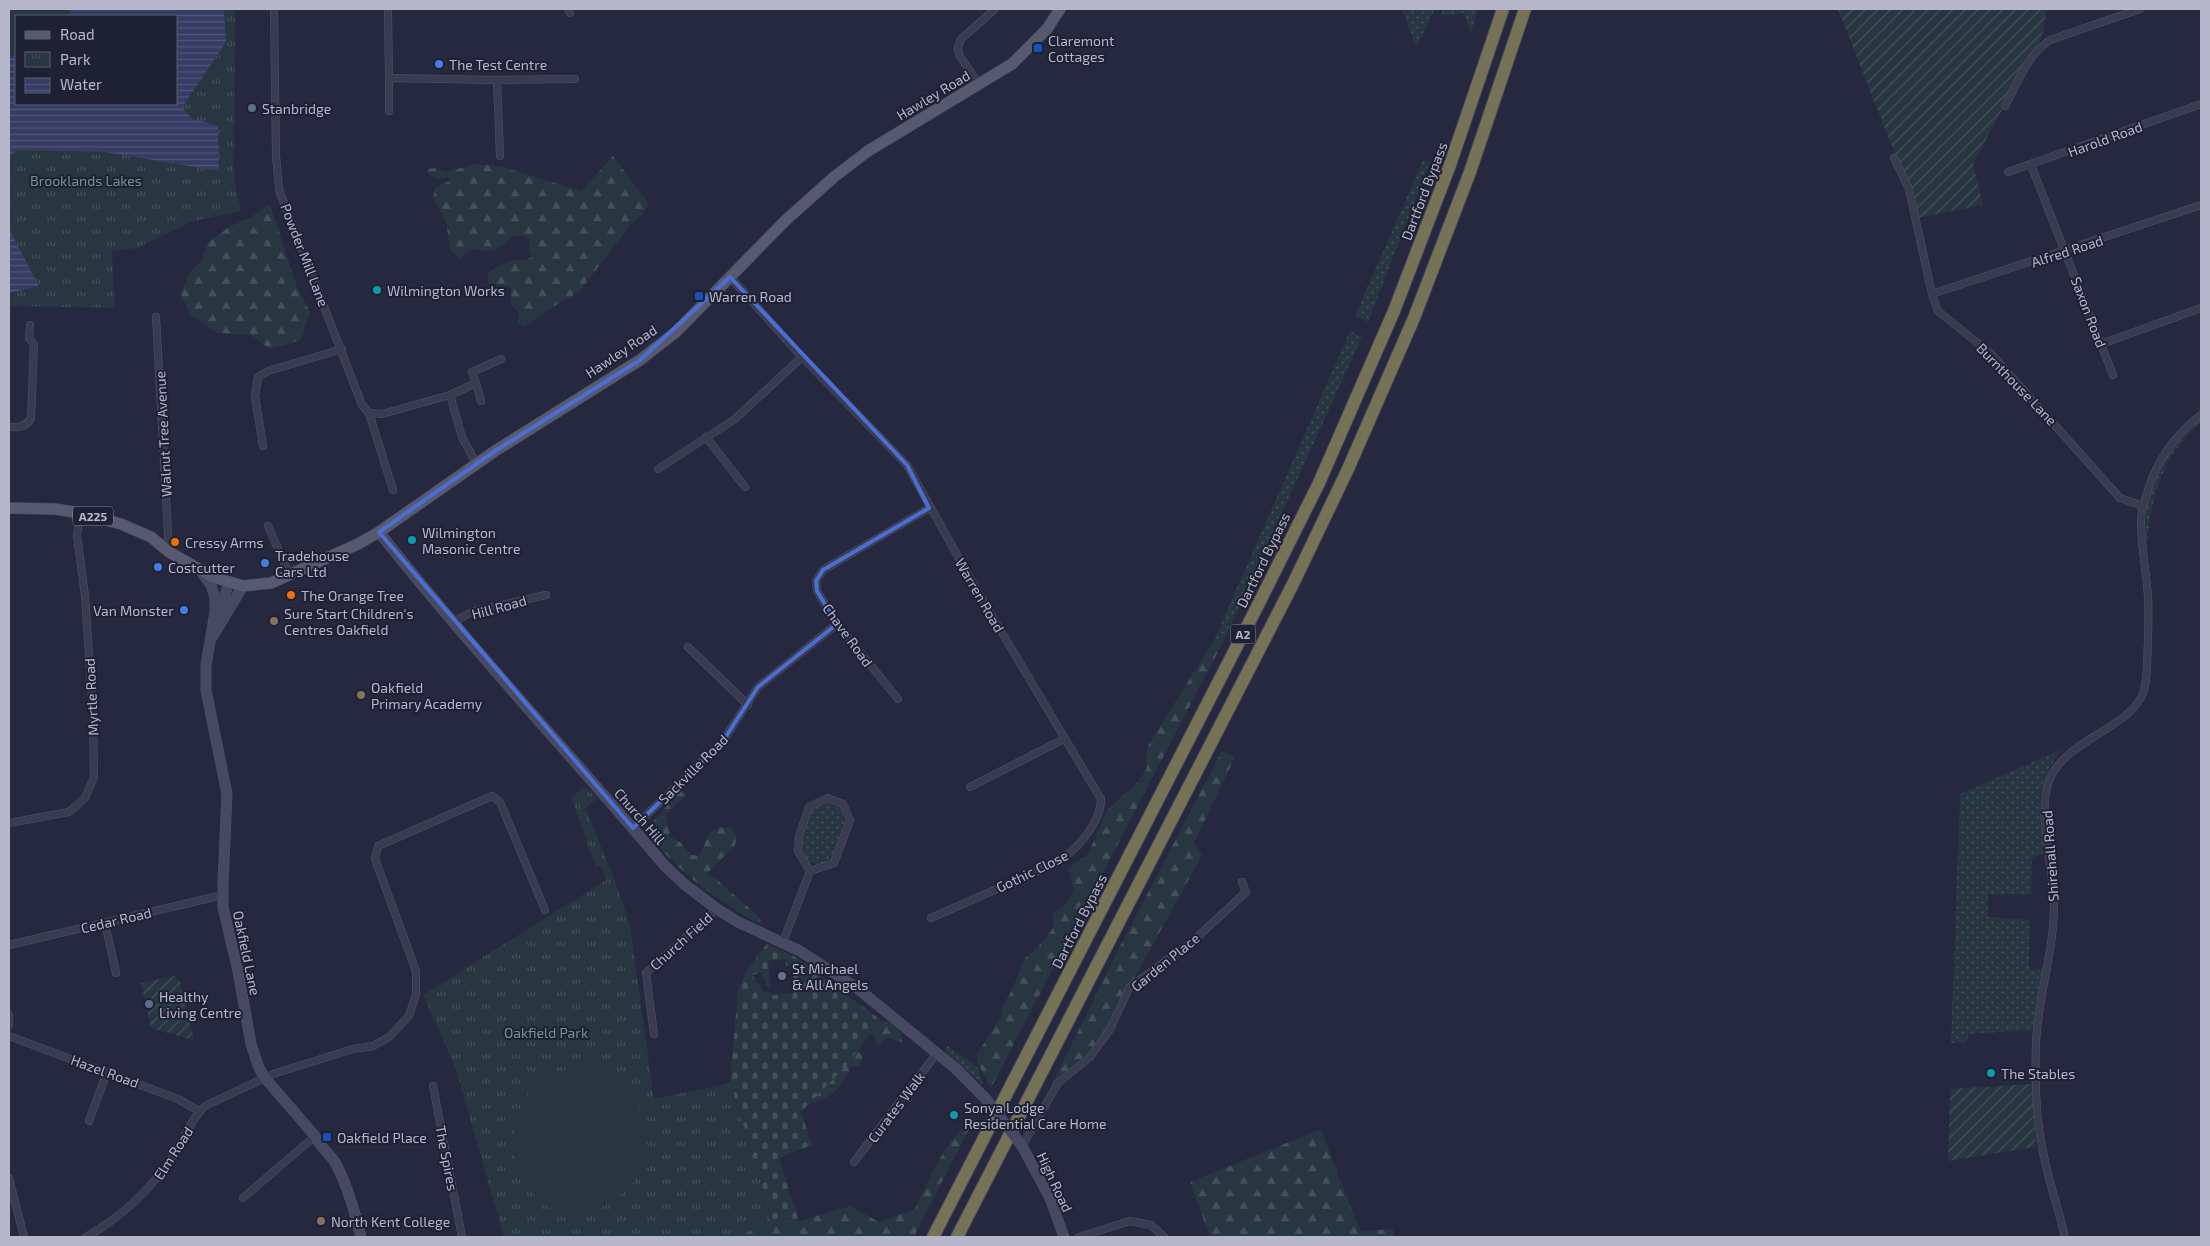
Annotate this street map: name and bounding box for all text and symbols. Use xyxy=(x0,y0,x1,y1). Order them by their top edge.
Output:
legend xyxy=(15,15,178,105)
text: Road xyxy=(60,25,95,43)
place label: Claremont Cottages xyxy=(1048,32,1114,65)
marker: Claremont Cottages xyxy=(1032,42,1044,54)
text: Park xyxy=(60,50,91,68)
place label: The Test Centre xyxy=(449,56,547,73)
marker: The Test Centre xyxy=(433,58,445,70)
street label: Hawley Road xyxy=(893,66,973,124)
text: Water xyxy=(60,75,102,93)
place label: Stanbridge xyxy=(262,100,331,117)
marker: Stanbridge xyxy=(246,102,258,114)
street label: Harold Road xyxy=(2065,118,2145,160)
street label: Dartford Bypass xyxy=(1397,139,1451,243)
park label: Brooklands Lakes xyxy=(30,172,142,189)
street label: Powder Mill Lane xyxy=(278,201,332,309)
street label: Alfred Road xyxy=(2029,231,2105,271)
street label: Saxon Road xyxy=(2068,274,2110,350)
place label: Wilmington Works xyxy=(387,282,505,299)
marker: Wilmington Works xyxy=(371,284,383,296)
place label: Warren Road xyxy=(709,288,792,305)
marker: Warren Road xyxy=(693,290,705,302)
street label: Hawley Road xyxy=(582,321,660,381)
street label: Burnthouse Lane xyxy=(1973,339,2061,429)
street label: Walnut Tree Avenue xyxy=(151,371,175,497)
road number: A225 xyxy=(73,506,113,526)
street label: Dartford Bypass xyxy=(1233,510,1293,610)
place label: Wilmington Masonic Centre xyxy=(422,524,521,557)
place label: Cressy Arms xyxy=(185,534,264,551)
marker: Wilmington Masonic Centre xyxy=(406,534,418,546)
marker: Cressy Arms xyxy=(169,536,181,548)
place label: Tradehouse Cars Ltd xyxy=(275,547,349,580)
street label: Warren Road xyxy=(952,555,1008,635)
marker: Tradehouse Cars Ltd xyxy=(259,557,271,569)
place label: Costcutter xyxy=(168,559,235,576)
marker: Costcutter xyxy=(152,561,164,573)
place label: The Orange Tree xyxy=(301,587,404,604)
marker: The Orange Tree xyxy=(285,589,297,601)
street label: Hill Road xyxy=(470,592,528,622)
street label: Chave Road xyxy=(819,600,877,670)
place label: Van Monster xyxy=(93,602,174,619)
marker: Van Monster xyxy=(178,604,190,616)
place label: Sure Start Children's Centres Oakfield xyxy=(284,605,414,638)
marker: Sure Start Children's Centres Oakfield xyxy=(268,615,280,627)
road number: A2 xyxy=(1230,624,1256,644)
street label: Myrtle Road xyxy=(80,658,102,736)
place label: Oakfield Primary Academy xyxy=(371,679,483,712)
marker: Oakfield Primary Academy xyxy=(355,689,367,701)
street label: Sackville Road xyxy=(655,731,731,807)
street label: Church Hill xyxy=(611,784,670,848)
street label: Shirehall Road xyxy=(2038,810,2062,902)
street label: Gothic Close xyxy=(993,846,1071,896)
street label: Dartford Bypass xyxy=(1048,871,1110,971)
street label: Cedar Road xyxy=(79,904,153,936)
street label: Church Field xyxy=(646,908,716,974)
street label: Oakfield Lane xyxy=(230,909,264,997)
street label: Garden Place xyxy=(1127,929,1203,995)
place label: St Michael & All Angels xyxy=(792,960,868,993)
marker: St Michael & All Angels xyxy=(776,970,788,982)
place label: Healthy Living Centre xyxy=(159,988,242,1021)
marker: Healthy Living Centre xyxy=(143,998,155,1010)
park label: Oakfield Park xyxy=(504,1024,588,1041)
street label: Hazel Road xyxy=(69,1051,141,1091)
place label: The Stables xyxy=(2001,1065,2075,1082)
marker: The Stables xyxy=(1985,1067,1997,1079)
street label: Curates Walk xyxy=(864,1068,928,1146)
place label: Sonya Lodge Residential Care Home xyxy=(964,1099,1107,1132)
marker: Sonya Lodge Residential Care Home xyxy=(948,1109,960,1121)
street label: Elm Road xyxy=(150,1123,196,1183)
street label: The Spires xyxy=(432,1124,462,1192)
place label: Oakfield Place xyxy=(337,1129,427,1146)
marker: Oakfield Place xyxy=(321,1131,333,1143)
street label: High Road xyxy=(1034,1149,1076,1215)
place label: North Kent College xyxy=(331,1213,450,1230)
marker: North Kent College xyxy=(315,1215,327,1227)

